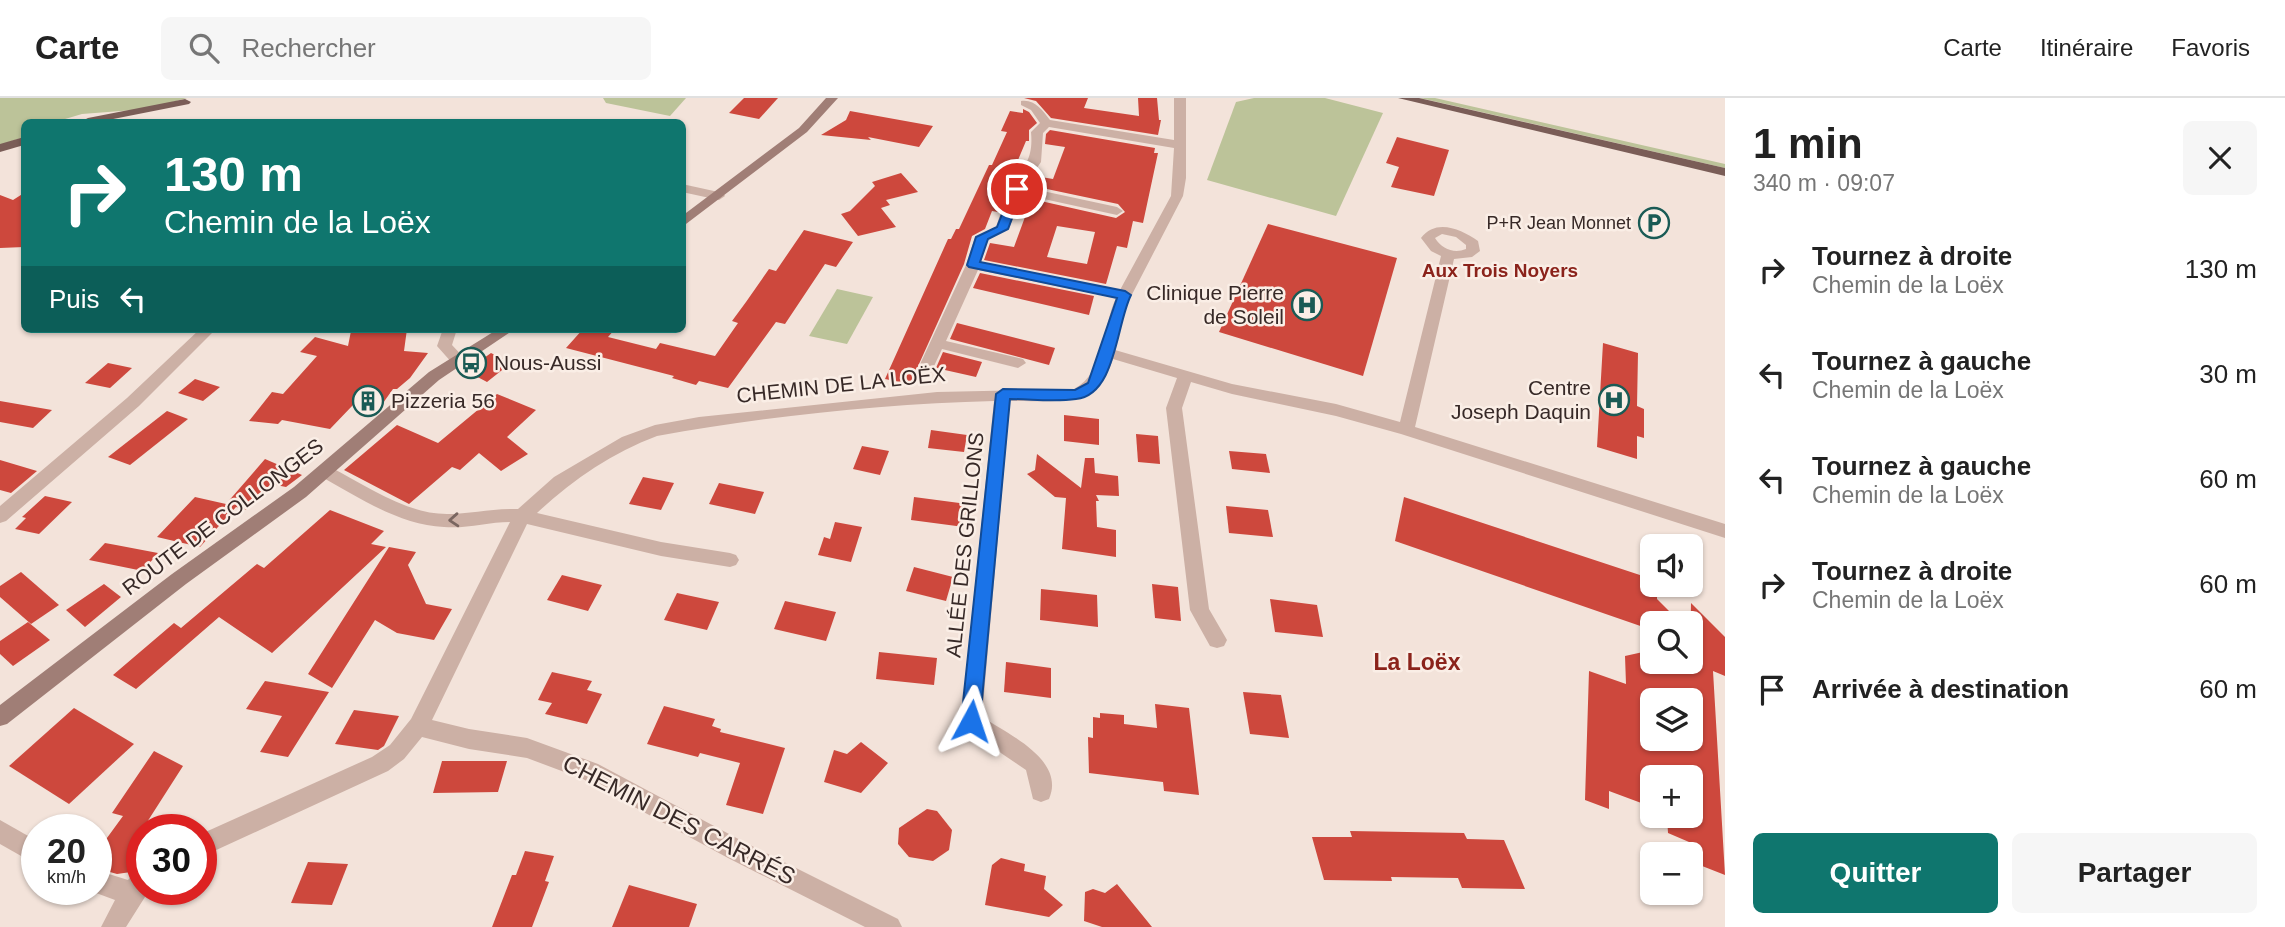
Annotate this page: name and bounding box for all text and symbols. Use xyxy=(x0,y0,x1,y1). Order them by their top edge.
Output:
search box xyxy=(161,17,651,80)
text: Carte xyxy=(35,29,119,66)
icon: search xyxy=(185,29,223,67)
text: Rechercher xyxy=(241,33,376,63)
text: Carte xyxy=(1943,34,2002,61)
text: Itinéraire xyxy=(2040,34,2133,61)
text: Favoris xyxy=(2171,34,2250,61)
text: 1 min xyxy=(1753,120,1863,167)
button: close xyxy=(2183,121,2257,195)
icon: right xyxy=(49,147,140,238)
text: 130 m xyxy=(164,147,303,201)
pin xyxy=(987,159,1047,219)
icon: arrive xyxy=(998,170,1036,208)
text: 340 m · 09:07 xyxy=(1753,170,1895,196)
text: Chemin de la Loëx xyxy=(164,204,431,240)
parking icon: P+R Jean Monnet xyxy=(1637,206,1671,240)
place label: P+R Jean Monnet xyxy=(1486,213,1631,233)
text: Tournez à droite xyxy=(1812,241,2012,271)
icon: right xyxy=(1753,251,1791,289)
text: 130 m xyxy=(2185,254,2257,284)
district label: Aux Trois Noyers xyxy=(1422,260,1578,281)
text: Chemin de la Loëx xyxy=(1812,272,2004,298)
icon: left xyxy=(114,280,152,318)
place label: Clinique Pierre de Soleil xyxy=(1146,281,1284,328)
text: Puis xyxy=(49,284,100,314)
hospital icon: Clinique Pierre de Soleil xyxy=(1290,288,1324,322)
bus stop icon: Nous-Aussi xyxy=(454,346,488,380)
text: Tournez à gauche xyxy=(1812,346,2031,376)
place label: Nous-Aussi xyxy=(494,351,601,374)
icon: left xyxy=(1753,356,1791,394)
text: 30 m xyxy=(2199,359,2257,389)
street label: CHEMIN DE LA LOËX xyxy=(735,362,947,407)
place label: Centre Joseph Daquin xyxy=(1451,376,1591,423)
text: Chemin de la Loëx xyxy=(1812,377,2004,403)
hospital icon: Centre Joseph Daquin xyxy=(1597,383,1631,417)
building icon: Pizzeria 56 xyxy=(351,384,385,418)
place label: Pizzeria 56 xyxy=(391,389,495,412)
street label: ALLÉE DES GRILLONS xyxy=(941,431,988,659)
street label: ROUTE DE COLLONGES xyxy=(118,434,327,600)
text: Tournez à gauche xyxy=(1812,451,2031,481)
icon: left xyxy=(1753,461,1791,499)
text: 60 m xyxy=(2199,464,2257,494)
text: Chemin de la Loëx xyxy=(1812,482,2004,508)
one-way arrow xyxy=(448,512,459,527)
map controls xyxy=(1640,534,1703,905)
button: sound xyxy=(1640,534,1703,597)
text: Tournez à droite xyxy=(1812,556,2012,586)
icon: right xyxy=(1753,566,1791,604)
text: 60 m xyxy=(2199,569,2257,599)
text: Chemin de la Loëx xyxy=(1812,587,2004,613)
button: search xyxy=(1640,611,1703,674)
district label: La Loëx xyxy=(1374,649,1461,675)
icon: arrive xyxy=(1753,671,1791,709)
text: Arrivée à destination xyxy=(1812,674,2069,704)
text: 60 m xyxy=(2199,674,2257,704)
position arrow xyxy=(934,684,1008,758)
button: layers xyxy=(1640,688,1703,751)
street label: CHEMIN DES CARRÉS xyxy=(558,749,800,890)
button: + xyxy=(1640,765,1703,828)
speed limit sign: 30 xyxy=(126,814,217,905)
text: 20 xyxy=(47,831,86,870)
button: Quitter xyxy=(1753,833,1998,913)
button: Partager xyxy=(2012,833,2257,913)
button: − xyxy=(1640,842,1703,905)
text: km/h xyxy=(47,867,86,887)

